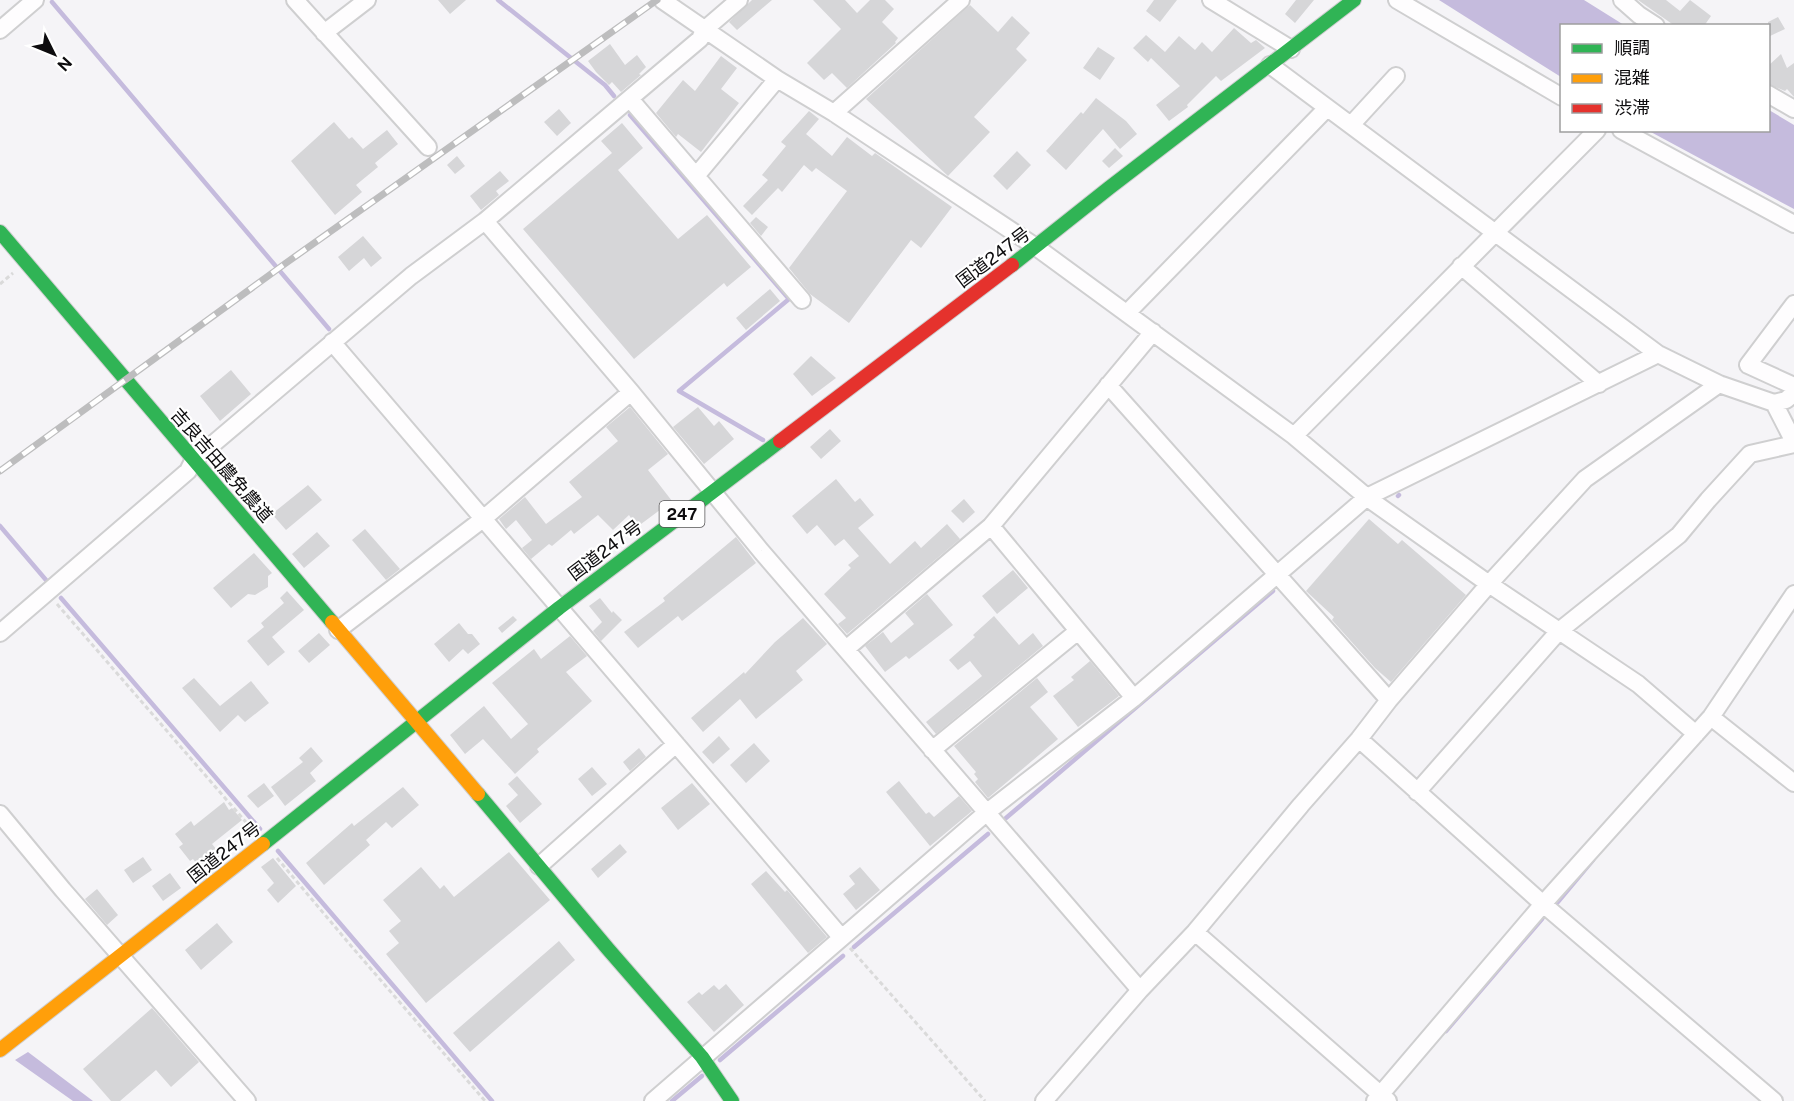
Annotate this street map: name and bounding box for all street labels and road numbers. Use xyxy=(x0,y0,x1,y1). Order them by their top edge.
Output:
street label: 国道247号 xyxy=(952,222,1034,292)
street label: 吉良吉田農免農道 xyxy=(167,404,277,526)
road number: 247 xyxy=(660,501,704,527)
street label: 国道247号 xyxy=(564,515,646,585)
street label: 国道247号 xyxy=(183,817,265,887)

